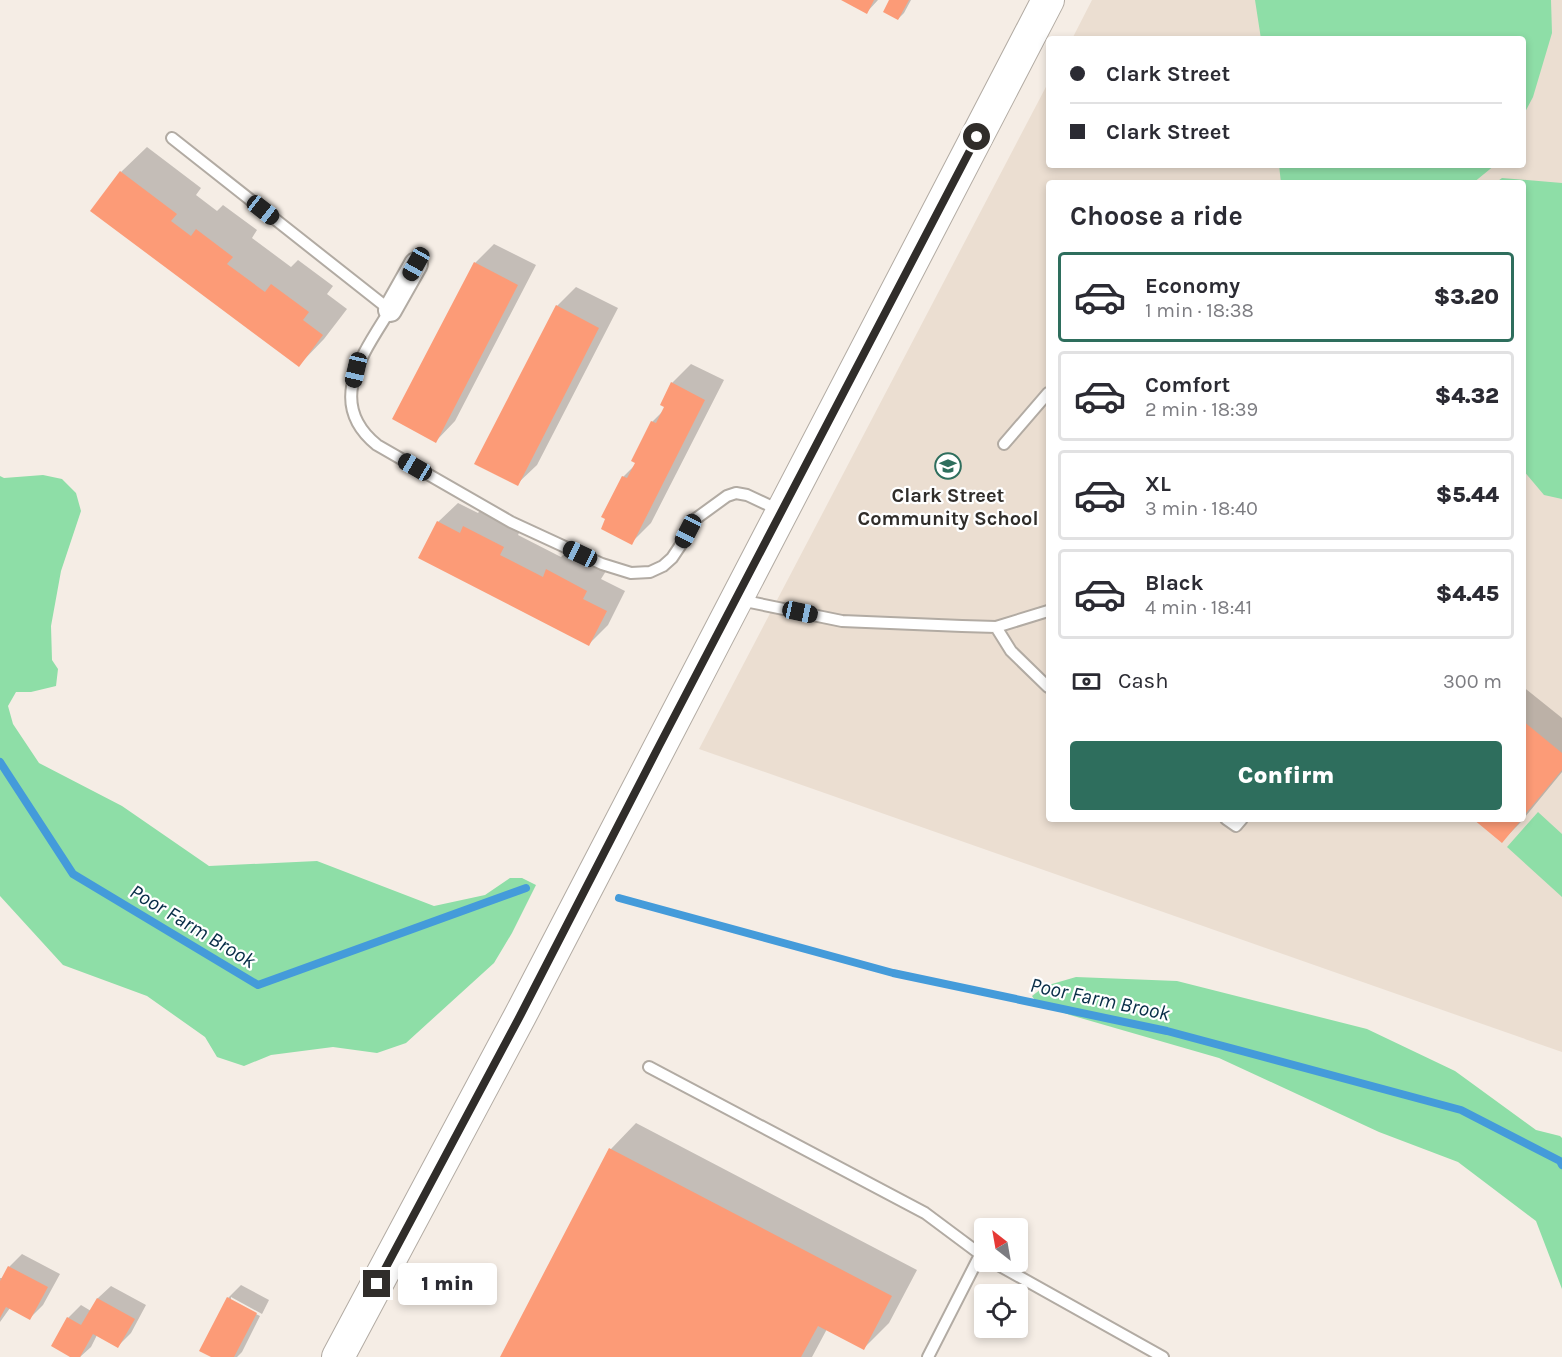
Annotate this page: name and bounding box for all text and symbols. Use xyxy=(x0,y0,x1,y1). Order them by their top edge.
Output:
text: Clark Street xyxy=(1106,61,1230,87)
text: Clark Street xyxy=(1106,119,1230,145)
route start xyxy=(963,123,990,150)
car xyxy=(243,192,283,228)
text: Choose a ride xyxy=(1070,200,1243,232)
car xyxy=(399,244,433,284)
icon: car xyxy=(1073,270,1127,324)
text: Economy xyxy=(1145,273,1240,299)
text: $3.20 xyxy=(1434,284,1499,310)
text: 1 min · 18:38 xyxy=(1145,299,1254,322)
car xyxy=(343,350,369,390)
icon: car xyxy=(1073,369,1127,423)
text: Comfort xyxy=(1145,372,1230,398)
text: $4.32 xyxy=(1435,383,1499,409)
text: 2 min · 18:39 xyxy=(1145,398,1258,421)
car xyxy=(395,450,435,484)
school or university icon: Clark Street Community School xyxy=(933,451,963,481)
icon: car xyxy=(1073,468,1127,522)
text: XL xyxy=(1145,471,1171,497)
text: $5.44 xyxy=(1436,482,1499,508)
place label: Clark Street Community School xyxy=(857,484,1039,530)
text: 3 min · 18:40 xyxy=(1145,497,1258,520)
car xyxy=(672,511,704,551)
car xyxy=(560,538,600,570)
icon: car xyxy=(1073,567,1127,621)
text: Black xyxy=(1145,570,1204,596)
text: $4.45 xyxy=(1436,581,1499,607)
text: 4 min · 18:41 xyxy=(1145,596,1252,619)
car xyxy=(781,599,819,625)
icon: cash xyxy=(1070,665,1103,698)
text: Cash xyxy=(1118,668,1168,694)
text: 300 m xyxy=(1443,670,1502,693)
button: Confirm xyxy=(1070,741,1502,810)
water label: Poor Farm Brook xyxy=(126,879,261,973)
water label: Poor Farm Brook xyxy=(1028,972,1172,1026)
north arrow xyxy=(974,1218,1028,1272)
map controls xyxy=(974,1218,1028,1338)
callout: 1 min xyxy=(398,1263,497,1305)
route end xyxy=(363,1270,390,1297)
text: 1 min xyxy=(421,1272,474,1295)
button: locate xyxy=(974,1284,1028,1338)

